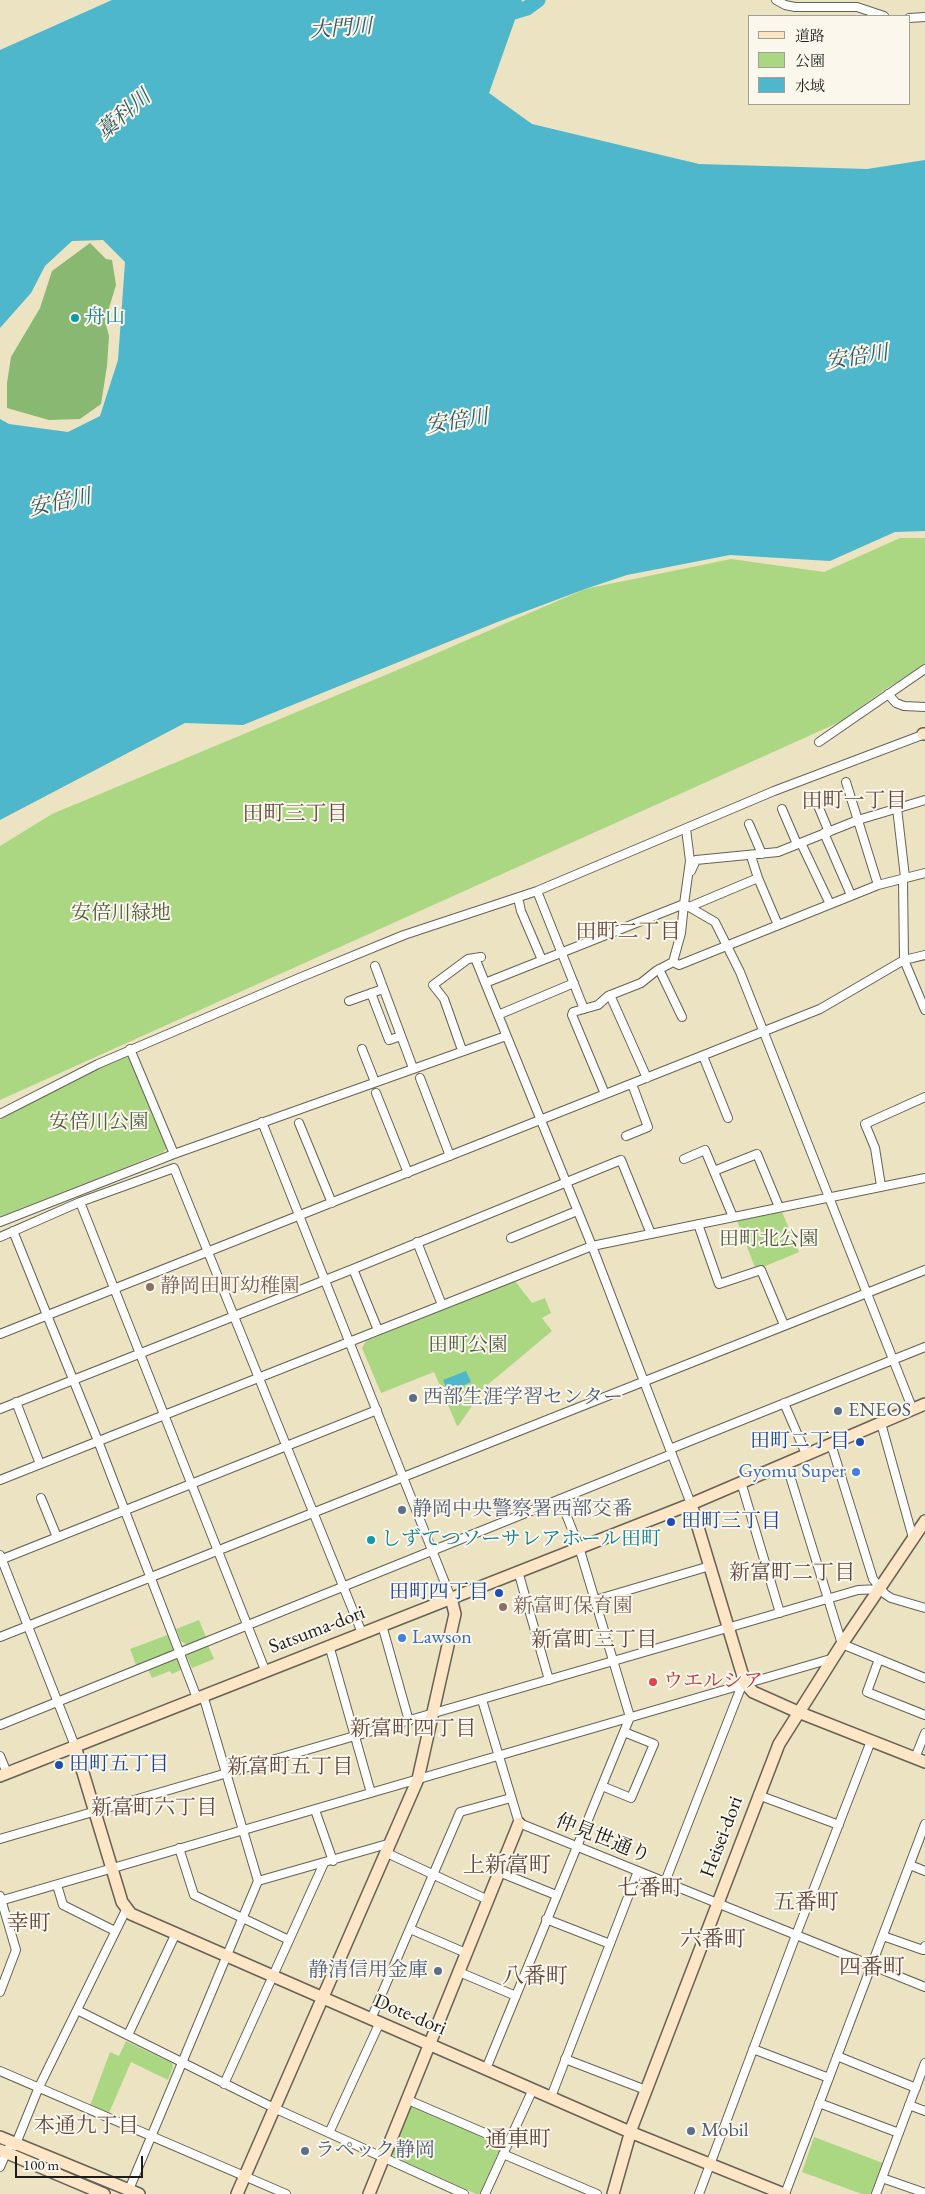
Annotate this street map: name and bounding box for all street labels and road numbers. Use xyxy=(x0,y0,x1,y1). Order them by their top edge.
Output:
street label: Satsuma-dori xyxy=(265,1601,369,1659)
street label: Heisei-dori xyxy=(696,1793,748,1881)
street label: 仲見世通り xyxy=(552,1809,654,1869)
street label: Dote-dori xyxy=(370,1989,450,2041)

